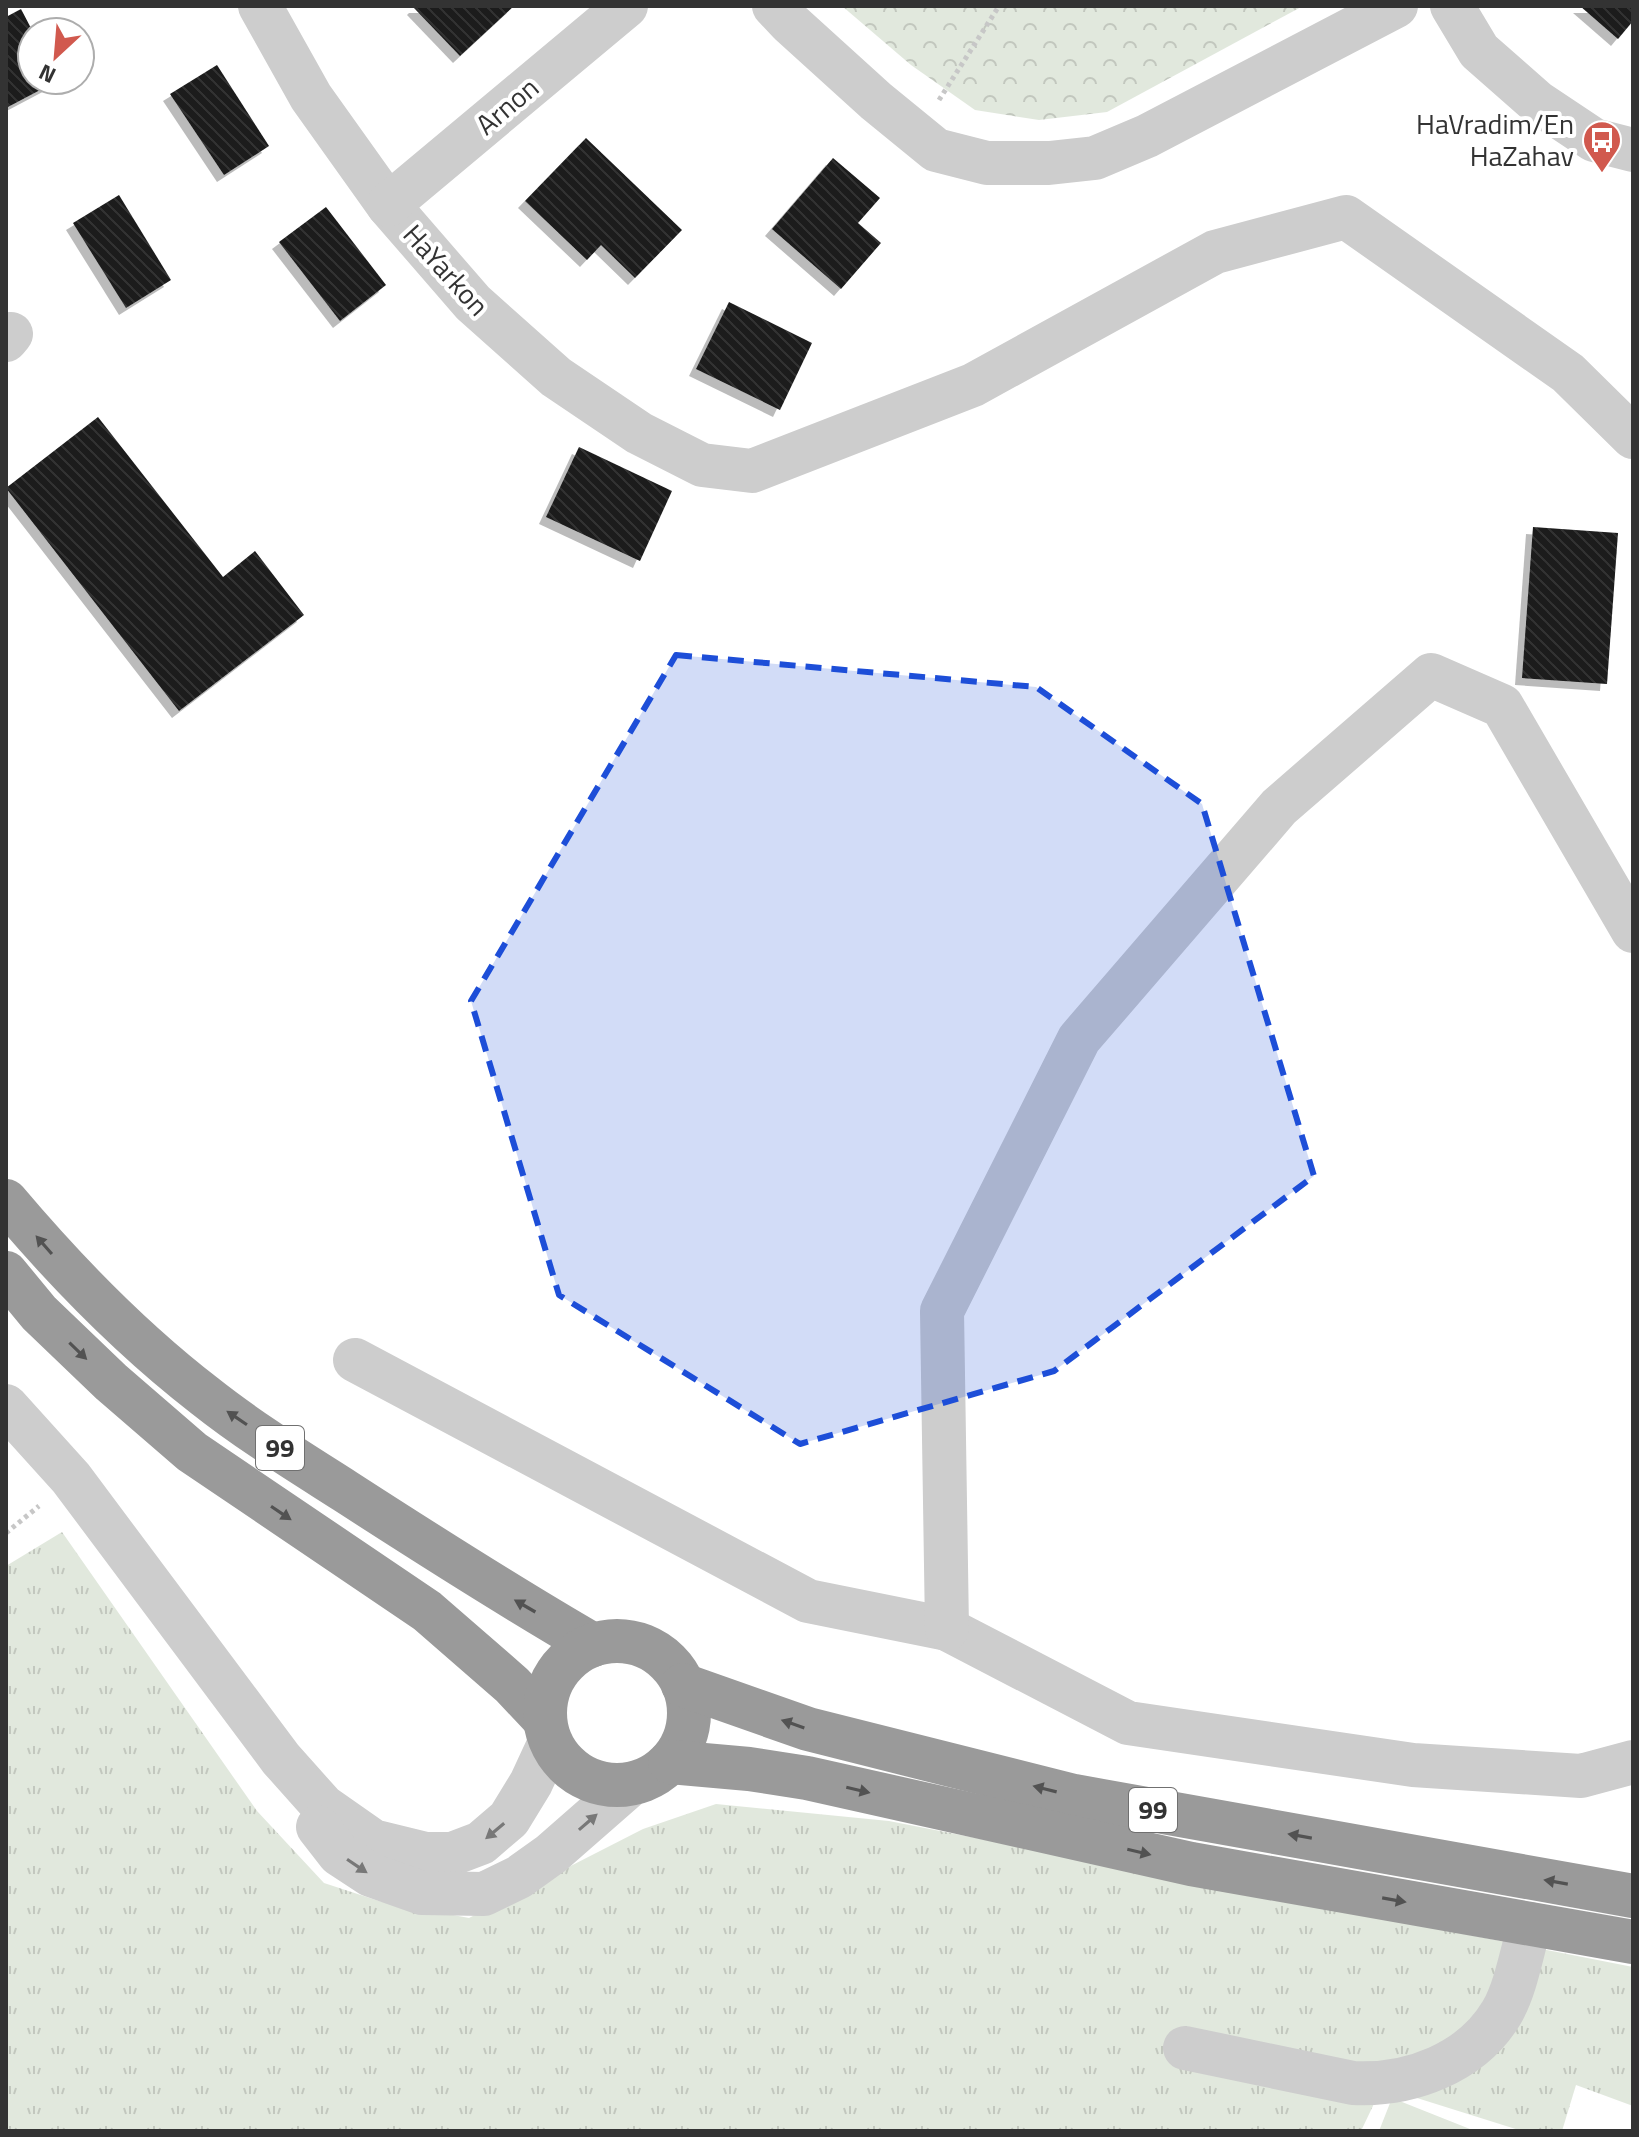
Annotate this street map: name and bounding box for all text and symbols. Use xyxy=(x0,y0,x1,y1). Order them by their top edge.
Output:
north arrow xyxy=(16,16,96,96)
text: N xyxy=(33,55,62,93)
street label: Arnon xyxy=(466,66,548,145)
place label: HaVradim/En HaZahav xyxy=(1416,102,1574,177)
bus stop icon: HaVradim/En HaZahav xyxy=(1581,119,1623,174)
street label: HaYarkon xyxy=(393,214,499,325)
one-way arrow xyxy=(36,1236,53,1256)
one-way arrow xyxy=(68,1341,87,1360)
one-way arrow xyxy=(226,1411,247,1426)
road number: 99 xyxy=(256,1426,304,1470)
one-way arrow xyxy=(270,1505,291,1520)
one-way arrow xyxy=(514,1599,536,1613)
one-way arrow xyxy=(781,1717,805,1729)
one-way arrow xyxy=(1032,1782,1057,1795)
one-way arrow xyxy=(845,1784,870,1797)
road number: 99 xyxy=(1129,1788,1177,1832)
one-way arrow xyxy=(578,1814,598,1831)
one-way arrow xyxy=(485,1822,505,1839)
one-way arrow xyxy=(1287,1830,1312,1842)
one-way arrow xyxy=(1127,1846,1152,1859)
one-way arrow xyxy=(347,1858,368,1873)
one-way arrow xyxy=(1543,1875,1568,1887)
one-way arrow xyxy=(1382,1895,1407,1907)

